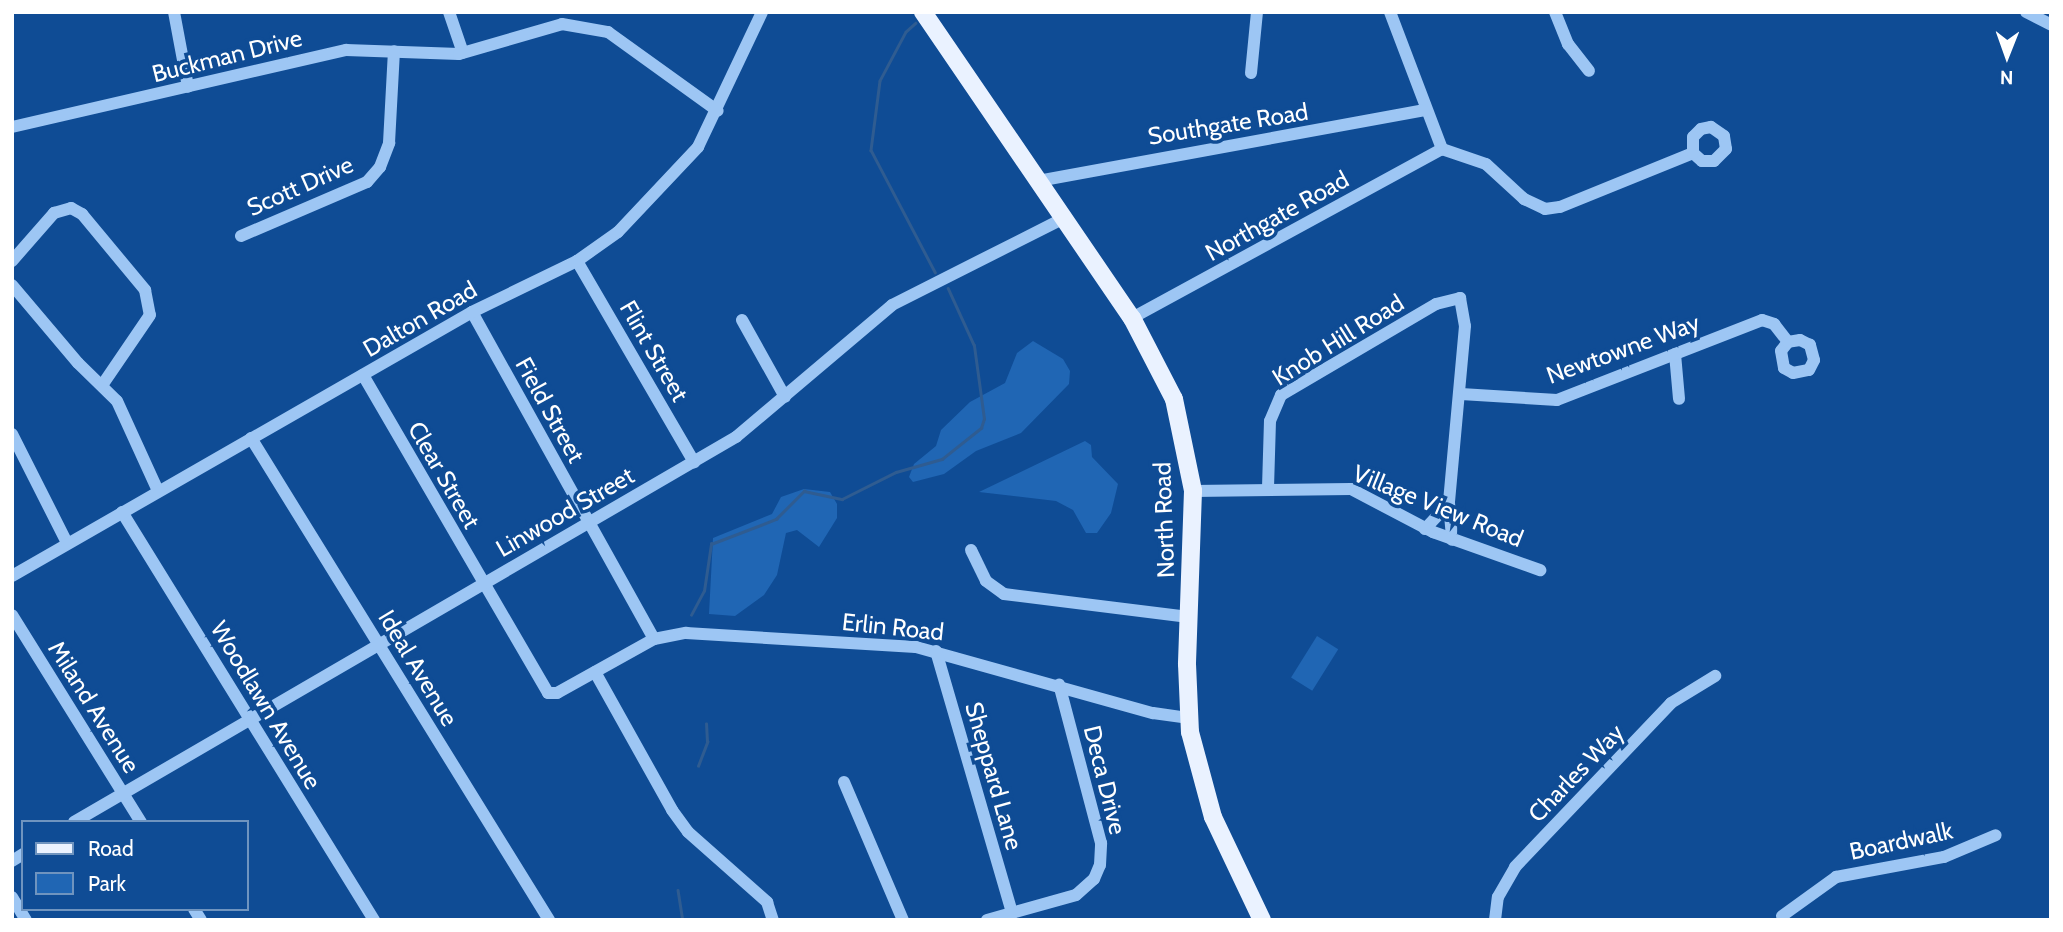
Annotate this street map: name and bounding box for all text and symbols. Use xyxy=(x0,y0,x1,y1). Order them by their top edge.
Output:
north arrow xyxy=(1972,21,2042,91)
street label: Buckman Drive xyxy=(149,23,305,89)
text: N xyxy=(2000,66,2014,89)
street label: Southgate Road xyxy=(1146,97,1310,151)
street label: Scott Drive xyxy=(242,150,358,222)
street label: Northgate Road xyxy=(1200,165,1354,267)
street label: Dalton Road xyxy=(358,275,482,363)
street label: Knob Hill Road xyxy=(1267,288,1409,392)
street label: Flint Street xyxy=(614,295,694,407)
street label: Newtowne Way xyxy=(1543,308,1703,390)
street label: Field Street xyxy=(509,352,591,468)
street label: Clear Street xyxy=(402,416,486,534)
street label: Village View Road xyxy=(1349,459,1527,553)
street label: Linwood Street xyxy=(491,461,639,563)
street label: North Road xyxy=(1148,462,1180,578)
street label: Ideal Avenue xyxy=(372,605,464,731)
street label: Erlin Road xyxy=(841,607,945,647)
street label: Woodlawn Avenue xyxy=(205,616,327,794)
street label: Miland Avenue xyxy=(42,636,146,778)
street label: Sheppard Lane xyxy=(959,699,1029,853)
street label: Charles Way xyxy=(1522,718,1630,828)
street label: Deca Drive xyxy=(1078,723,1132,837)
street label: Boardwalk xyxy=(1847,816,1955,866)
legend xyxy=(21,820,248,911)
text: Road xyxy=(88,836,134,861)
text: Park xyxy=(88,871,126,896)

